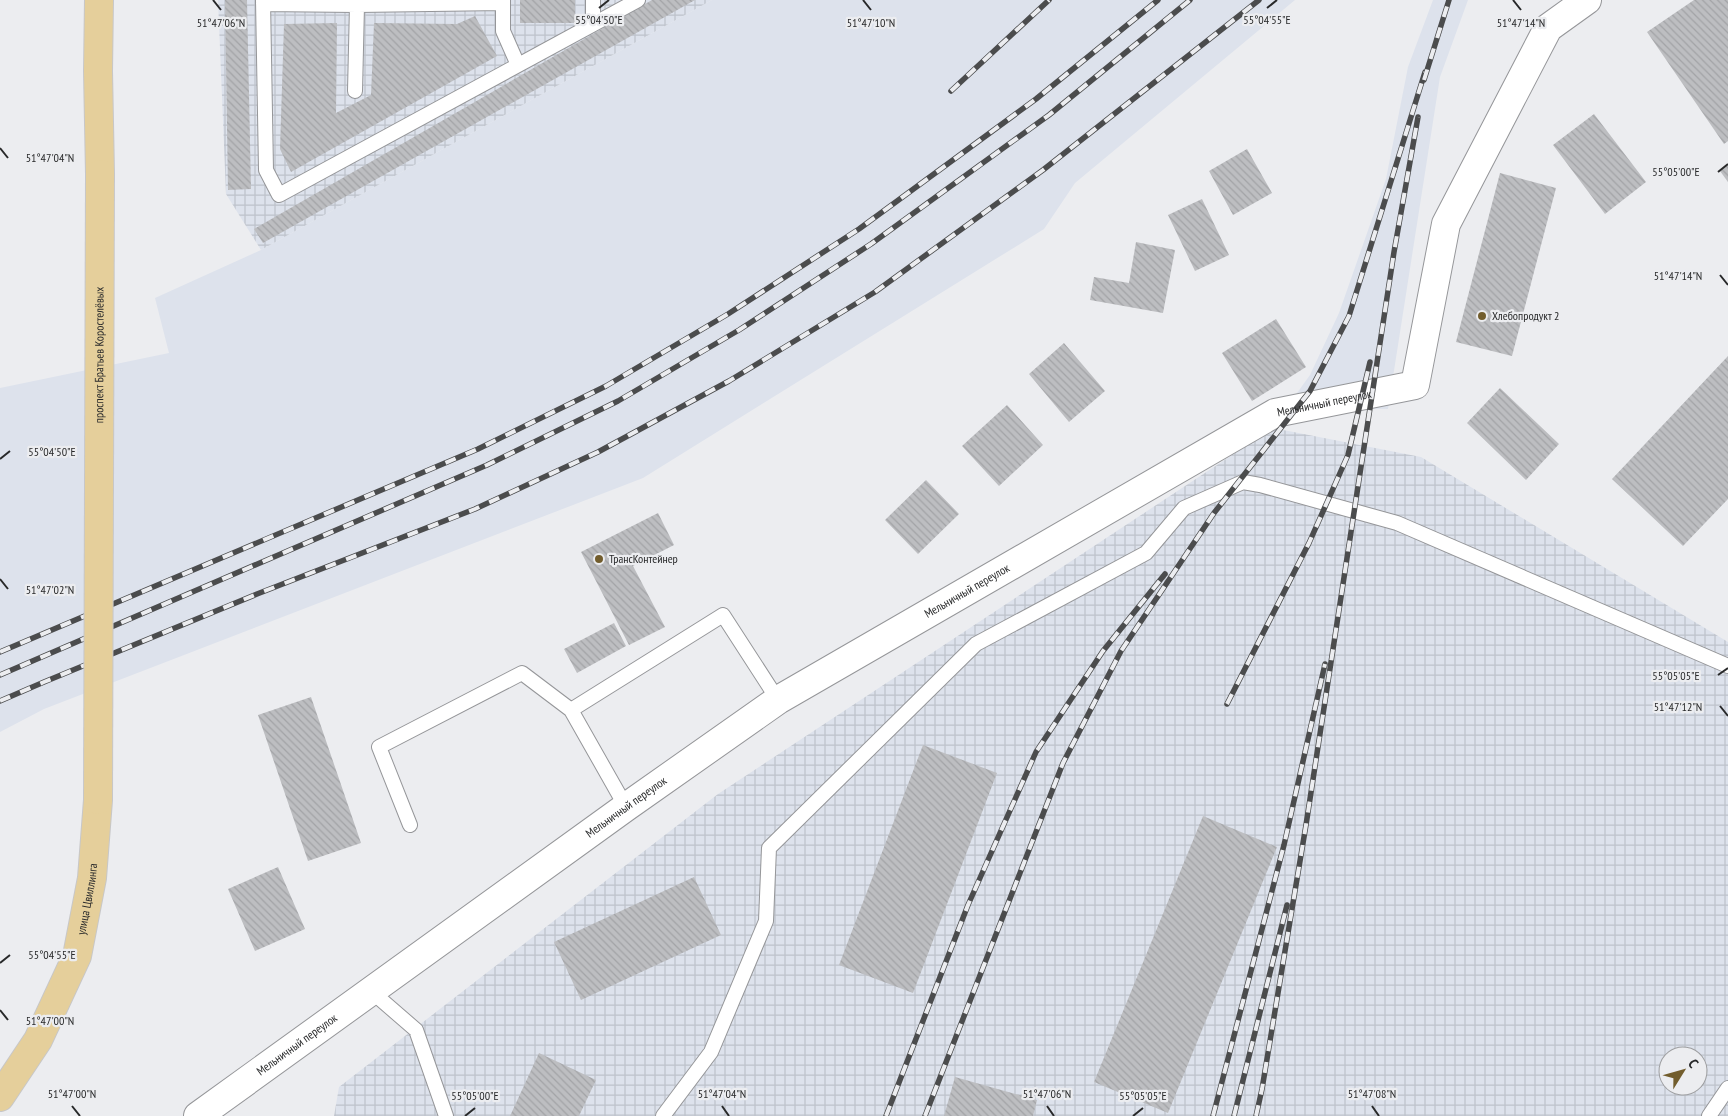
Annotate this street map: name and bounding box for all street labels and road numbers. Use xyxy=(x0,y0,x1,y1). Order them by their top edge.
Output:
street label: проспект Братьев Коростелёвых xyxy=(91,287,107,423)
street label: Мельничный переулок xyxy=(1276,386,1373,419)
street label: Мельничный переулок xyxy=(921,560,1012,621)
street label: Мельничный переулок xyxy=(583,773,670,841)
street label: улица Цвиллинга xyxy=(73,862,100,936)
street label: Мельничный переулок xyxy=(253,1010,340,1078)

